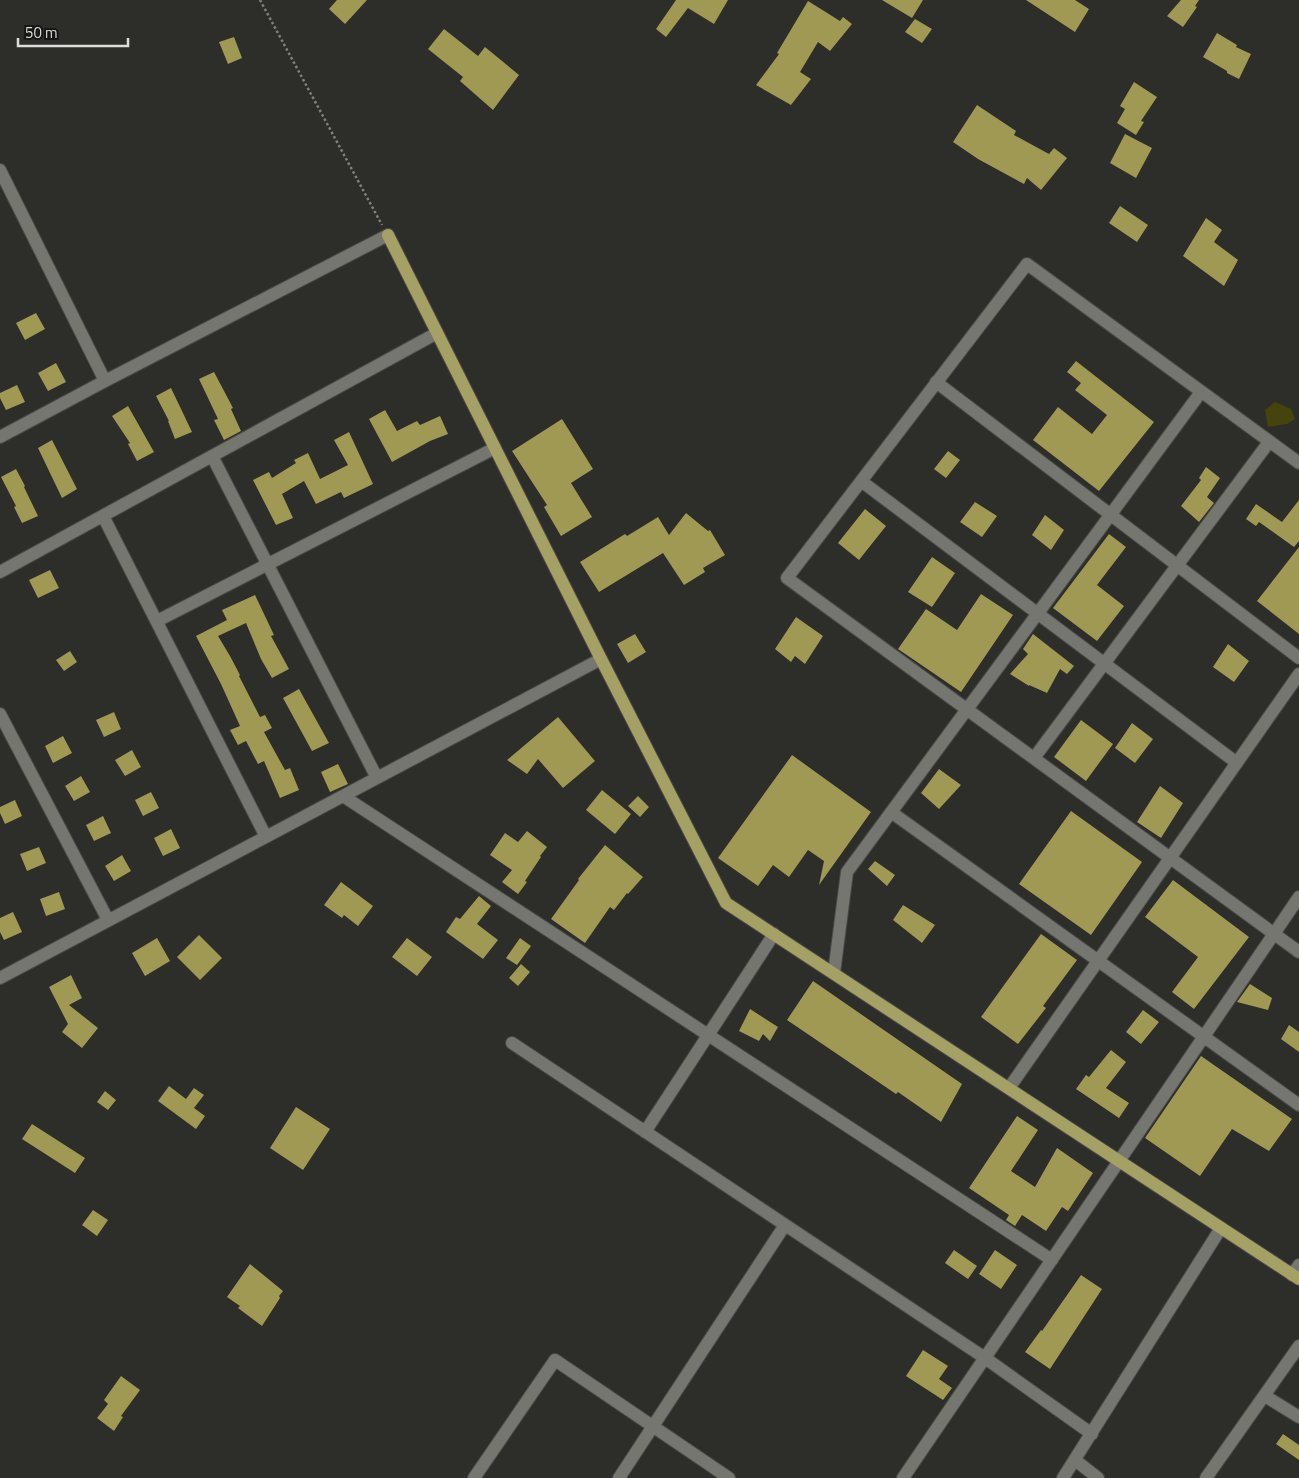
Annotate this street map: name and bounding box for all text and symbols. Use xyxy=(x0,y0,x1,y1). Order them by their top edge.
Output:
scale bar xyxy=(18,15,128,47)
text: 50 m xyxy=(25,21,58,44)

